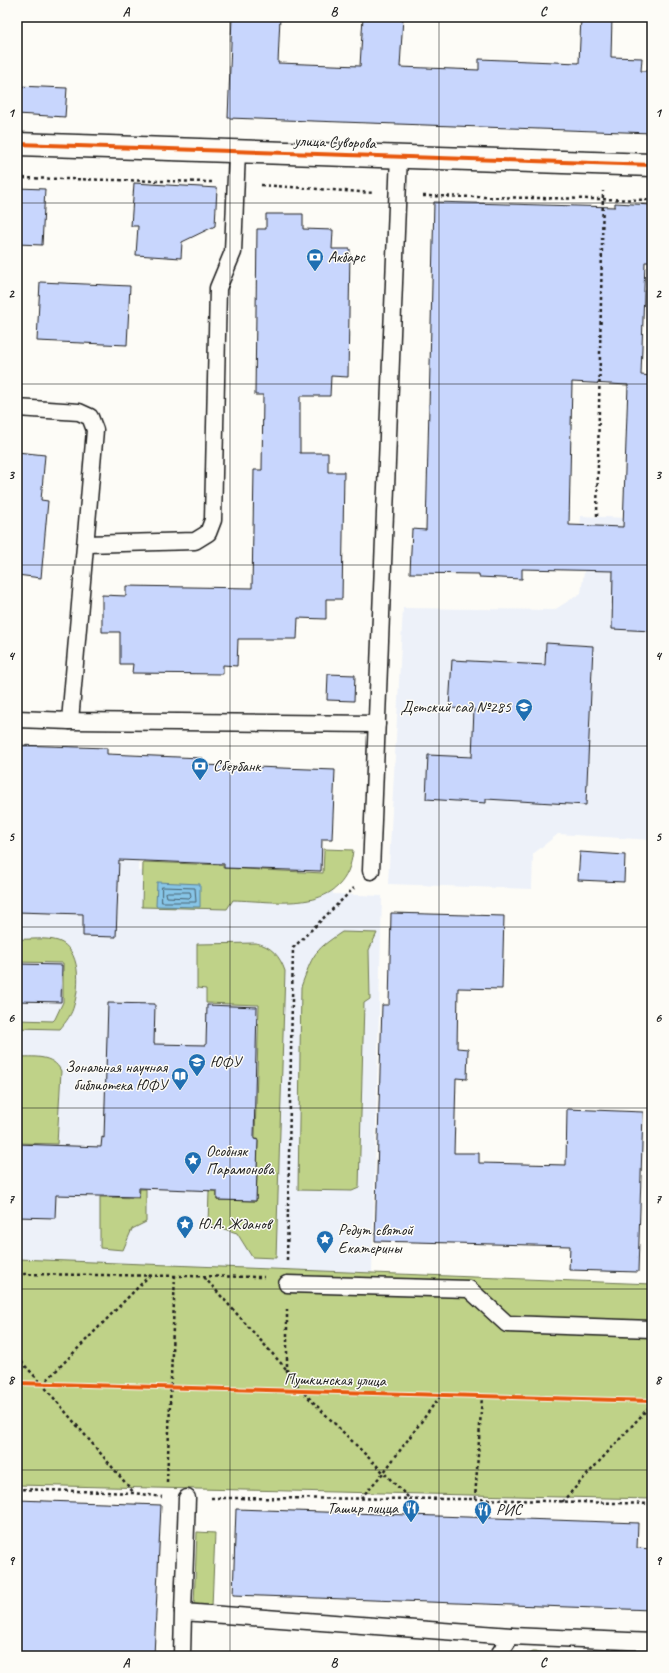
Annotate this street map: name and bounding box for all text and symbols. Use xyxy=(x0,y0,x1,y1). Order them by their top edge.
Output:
text: A xyxy=(123,4,131,20)
text: B xyxy=(331,4,339,20)
text: C xyxy=(540,4,548,20)
text: 1 xyxy=(8,105,16,121)
text: 1 xyxy=(655,105,663,121)
street label: улица Суворова xyxy=(293,131,377,153)
bank icon: Акбарс xyxy=(305,247,325,272)
place label: Акбарс xyxy=(328,247,366,267)
text: 2 xyxy=(8,286,15,302)
text: 2 xyxy=(655,286,662,302)
text: 3 xyxy=(8,467,15,483)
text: 3 xyxy=(655,467,662,483)
text: 4 xyxy=(8,648,16,664)
text: 4 xyxy=(655,648,663,664)
place label: Детский сад №285 xyxy=(401,697,512,717)
school or university icon: Детский сад №285 xyxy=(514,697,534,722)
bank icon: Сбербанк xyxy=(190,756,210,781)
place label: Сбербанк xyxy=(213,756,262,776)
text: 5 xyxy=(8,829,15,845)
text: 5 xyxy=(655,829,662,845)
text: 6 xyxy=(8,1010,15,1026)
text: 6 xyxy=(655,1010,662,1026)
school or university icon: ЮФУ xyxy=(187,1052,207,1077)
place label: ЮФУ xyxy=(210,1052,244,1072)
place label: Зональная научная библиотека ЮФУ xyxy=(65,1057,170,1095)
library icon: Зональная научная библиотека ЮФУ xyxy=(170,1066,190,1091)
place label: Особняк Парамонова xyxy=(206,1141,275,1179)
place icon: Особняк Парамонова xyxy=(183,1150,203,1175)
text: 7 xyxy=(8,1191,15,1207)
text: 7 xyxy=(655,1191,662,1207)
place icon: Ю.А. Жданов xyxy=(175,1214,195,1239)
place label: Ю.А. Жданов xyxy=(198,1214,274,1234)
place label: Редут святой Екатерины xyxy=(338,1220,414,1258)
place icon: Редут святой Екатерины xyxy=(315,1229,335,1254)
street label: Пушкинская улица xyxy=(284,1369,387,1391)
text: 8 xyxy=(8,1372,16,1388)
text: 8 xyxy=(655,1372,663,1388)
place label: Ташир пицца xyxy=(327,1498,399,1518)
restaurant icon: Ташир пицца xyxy=(401,1498,421,1523)
restaurant icon: РИС xyxy=(473,1500,493,1525)
place label: РИС xyxy=(496,1500,524,1520)
text: 9 xyxy=(8,1553,15,1569)
text: 9 xyxy=(655,1553,662,1569)
text: A xyxy=(123,1655,131,1671)
text: B xyxy=(331,1655,339,1671)
text: C xyxy=(540,1655,548,1671)

